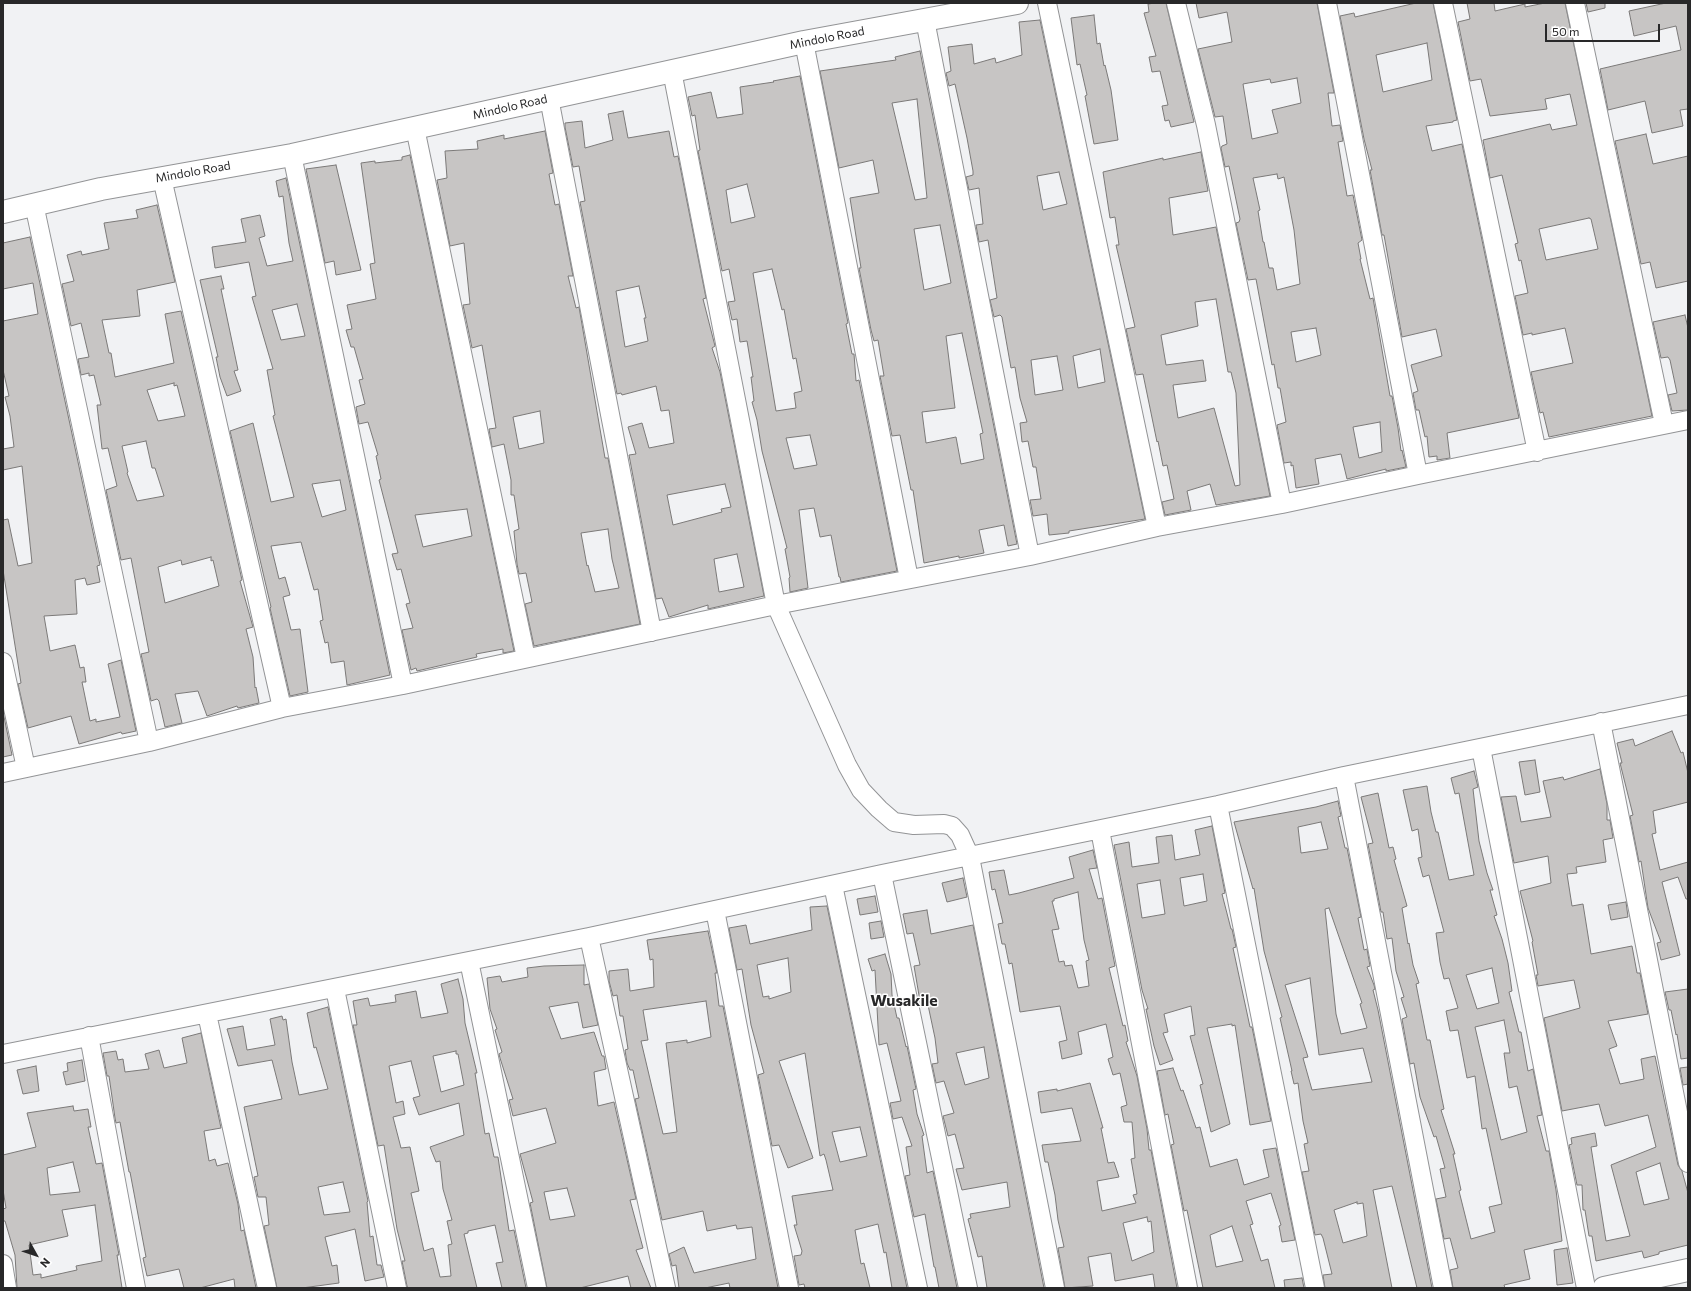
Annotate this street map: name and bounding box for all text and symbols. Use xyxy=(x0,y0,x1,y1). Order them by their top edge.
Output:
scale bar xyxy=(1547,16,1662,42)
street label: Mindolo Road xyxy=(788,24,866,52)
text: 50 m xyxy=(1552,24,1580,38)
street label: Mindolo Road xyxy=(471,91,549,123)
street label: Mindolo Road xyxy=(154,158,232,186)
district label: Wusakile xyxy=(870,991,938,1011)
north arrow xyxy=(16,1235,56,1275)
text: N xyxy=(38,1256,53,1270)

